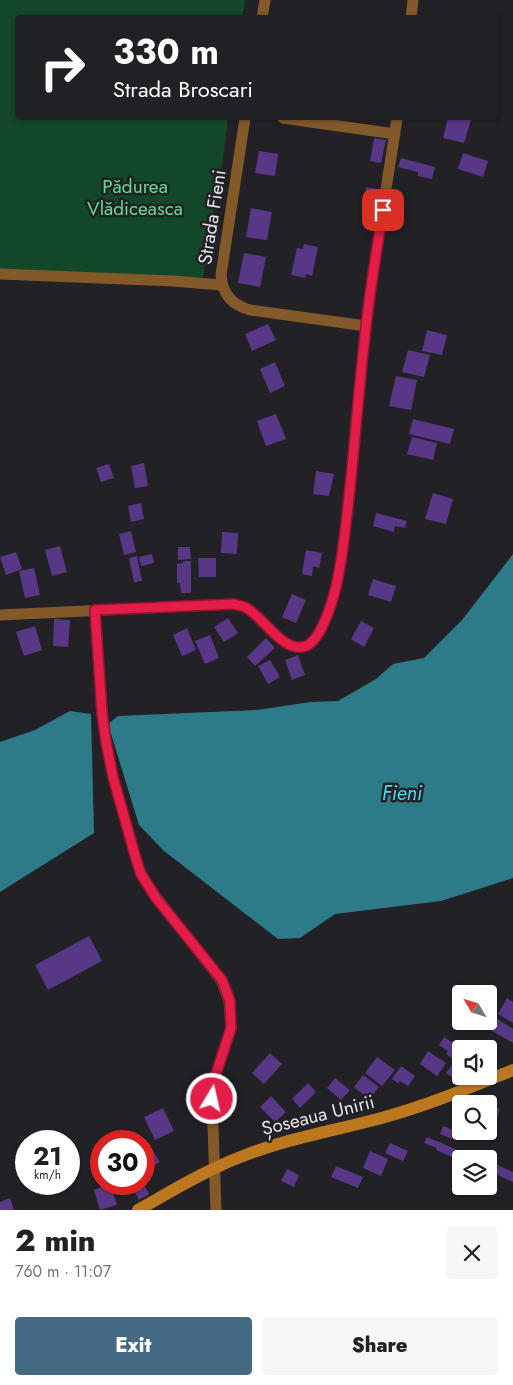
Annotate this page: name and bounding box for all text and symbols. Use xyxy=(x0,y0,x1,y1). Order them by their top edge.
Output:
text: 330 m xyxy=(113,27,219,77)
icon: right xyxy=(30,35,95,100)
text: Strada Broscari xyxy=(113,73,253,105)
street label: Strada Fieni xyxy=(191,168,233,266)
park label: Pădurea Vlădiceasca xyxy=(87,173,183,222)
pin xyxy=(362,189,404,231)
icon: arrive xyxy=(369,196,397,224)
water label: Fieni xyxy=(382,779,423,808)
north arrow xyxy=(452,985,498,1030)
map controls xyxy=(452,985,497,1195)
button: sound xyxy=(452,1040,497,1085)
position arrow xyxy=(185,1072,237,1124)
street label: Șoseaua Unirii xyxy=(259,1088,377,1142)
button: search xyxy=(452,1095,497,1140)
speed limit sign: 30 xyxy=(90,1130,155,1195)
text: 21 xyxy=(33,1138,62,1174)
button: layers xyxy=(452,1150,497,1195)
text: km/h xyxy=(34,1166,61,1184)
text: 2 min xyxy=(15,1219,96,1262)
button: close xyxy=(446,1227,498,1279)
text: 760 m · 11:07 xyxy=(15,1260,111,1283)
button: Exit xyxy=(15,1317,252,1375)
button: Share xyxy=(262,1317,498,1375)

